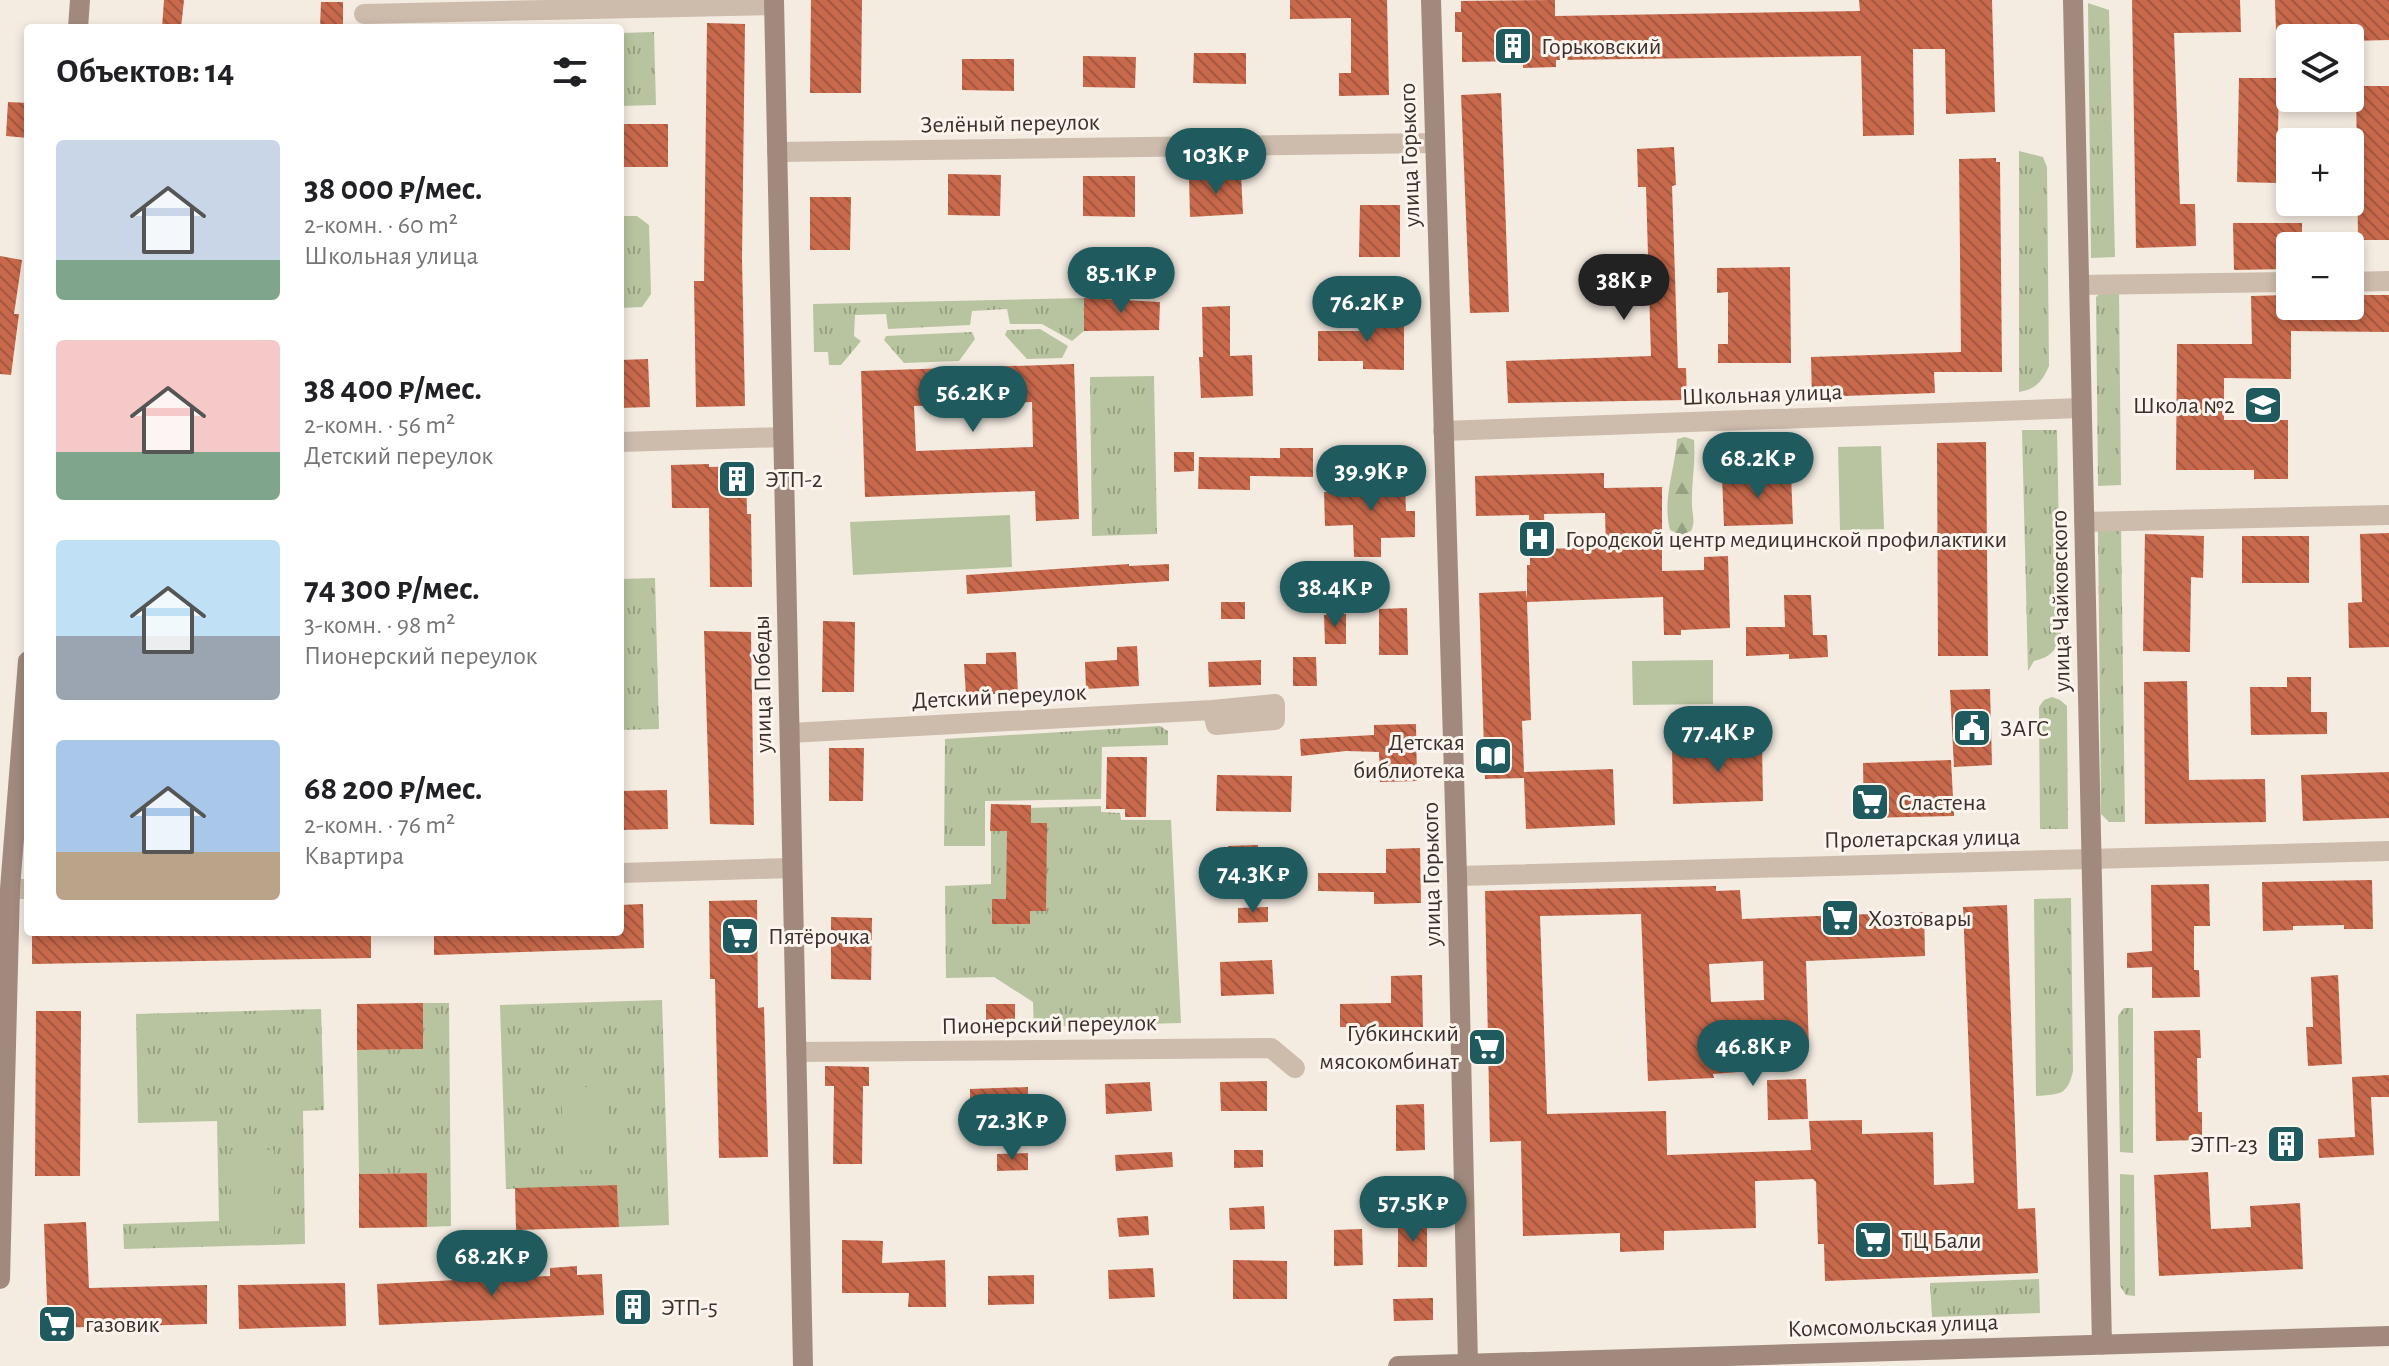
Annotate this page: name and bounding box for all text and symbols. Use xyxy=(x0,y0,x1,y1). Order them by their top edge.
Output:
map controls xyxy=(2276,24,2364,320)
button: layers xyxy=(2276,24,2364,112)
building icon: Горьковский xyxy=(1492,25,1534,67)
place label: Горьковский xyxy=(1541,35,1661,59)
icon: filters xyxy=(548,50,592,94)
text: Объектов: 14 xyxy=(56,55,234,89)
street label: улица Горького xyxy=(1395,83,1425,228)
street label: Зелёный переулок xyxy=(920,110,1100,138)
pin: 103K ₽ xyxy=(1151,128,1281,196)
button: + xyxy=(2276,128,2364,216)
text: 103K ₽ xyxy=(1183,141,1249,167)
icon: home xyxy=(120,172,216,268)
text: 38 000 ₽/мес. xyxy=(304,172,483,206)
text: 2-комн. · 60 m² xyxy=(304,212,458,238)
button: − xyxy=(2276,232,2364,320)
text: Школьная улица xyxy=(304,243,478,269)
pin: 85.1K ₽ xyxy=(1047,247,1195,315)
pin: 38K ₽ xyxy=(1568,254,1680,322)
text: 85.1K ₽ xyxy=(1086,260,1156,286)
text: 38K ₽ xyxy=(1596,267,1652,293)
pin: 76.2K ₽ xyxy=(1293,276,1441,344)
text: 76.2K ₽ xyxy=(1330,289,1404,315)
pin: 56.2K ₽ xyxy=(899,366,1047,434)
icon: home xyxy=(120,372,216,468)
text: 38 400 ₽/мес. xyxy=(304,372,482,406)
text: 56.2K ₽ xyxy=(936,379,1010,405)
street label: Школьная улица xyxy=(1681,380,1843,410)
school or university icon: Школа №2 xyxy=(2242,384,2284,426)
place label: Школа №2 xyxy=(2133,394,2235,418)
text: 2-комн. · 56 m² xyxy=(304,412,455,438)
pin: 68.2K ₽ xyxy=(1684,432,1832,500)
text: Детский переулок xyxy=(304,443,493,469)
pin: 39.9K ₽ xyxy=(1297,445,1445,513)
text: 68.2K ₽ xyxy=(1721,445,1795,471)
building icon: ЭТП-2 xyxy=(716,458,758,500)
text: 39.9K ₽ xyxy=(1334,458,1408,484)
place label: ЭТП-2 xyxy=(765,468,823,492)
street label: улица Чайковского xyxy=(2047,510,2075,693)
hospital icon: Городской центр медицинской профилактики xyxy=(1516,518,1558,560)
place label: Городской центр медицинской профилактики xyxy=(1565,528,2007,552)
pin: 38.4K ₽ xyxy=(1261,561,1409,629)
icon: home xyxy=(120,572,216,668)
text: 74 300 ₽/мес. xyxy=(304,572,480,606)
text: 38.4K ₽ xyxy=(1298,574,1372,600)
text: 3-комн. · 98 m² xyxy=(304,612,455,638)
street label: улица Победы xyxy=(750,615,776,754)
text: Пионерский переулок xyxy=(304,643,537,669)
street label: Детский переулок xyxy=(911,680,1087,714)
pin: 77.4K ₽ xyxy=(1644,706,1792,774)
public building icon: ЗАГС xyxy=(1951,707,1993,749)
place label: ЗАГС xyxy=(2000,717,2049,741)
text: 77.4K ₽ xyxy=(1682,719,1754,745)
place label: Детская библиотека xyxy=(1353,731,1465,783)
library icon: Детская библиотека xyxy=(1472,735,1514,777)
icon: home xyxy=(120,772,216,868)
text: 68 200 ₽/мес. xyxy=(304,772,483,806)
supermarket icon: Сластена xyxy=(1849,781,1891,823)
place label: Сластена xyxy=(1898,791,1987,815)
street label: улица Горького xyxy=(1419,802,1445,947)
text: 2-комн. · 76 m² xyxy=(304,812,455,838)
street label: Пролетарская улица xyxy=(1824,825,2021,853)
text: Квартира xyxy=(304,843,404,869)
pin: 74.3K ₽ xyxy=(1179,847,1327,915)
text: 74.3K ₽ xyxy=(1217,860,1289,886)
supermarket icon: Хозтовары xyxy=(1819,897,1861,939)
place label: Хозтовары xyxy=(1868,907,1971,931)
supermarket icon: Пятёрочка xyxy=(719,915,761,957)
place label: Пятёрочка xyxy=(768,925,870,949)
street label: Пионерский переулок xyxy=(941,1011,1157,1039)
pin: 46.8K ₽ xyxy=(1679,1020,1827,1088)
place label: Губкинский мясокомбинат xyxy=(1319,1022,1459,1074)
supermarket icon: Губкинский мясокомбинат xyxy=(1466,1026,1508,1068)
text: 46.8K ₽ xyxy=(1715,1033,1791,1059)
pin: 72.3K ₽ xyxy=(938,1094,1086,1162)
text: 72.3K ₽ xyxy=(976,1107,1048,1133)
building icon: ЭТП-23 xyxy=(2265,1123,2307,1165)
place label: ЭТП-23 xyxy=(2190,1133,2258,1157)
pin: 57.5K ₽ xyxy=(1339,1176,1487,1244)
text: 57.5K ₽ xyxy=(1378,1189,1448,1215)
supermarket icon: ТЦ Бали xyxy=(1852,1219,1894,1261)
place label: ТЦ Бали xyxy=(1901,1229,1981,1253)
pin: 68.2K ₽ xyxy=(418,1230,566,1298)
text: 68.2K ₽ xyxy=(455,1243,529,1269)
building icon: ЭТП-5 xyxy=(612,1286,654,1328)
place label: ЭТП-5 xyxy=(661,1296,718,1320)
supermarket icon: газовик xyxy=(36,1303,78,1345)
street label: Комсомольская улица xyxy=(1787,1310,1999,1342)
place label: газовик xyxy=(85,1313,160,1337)

